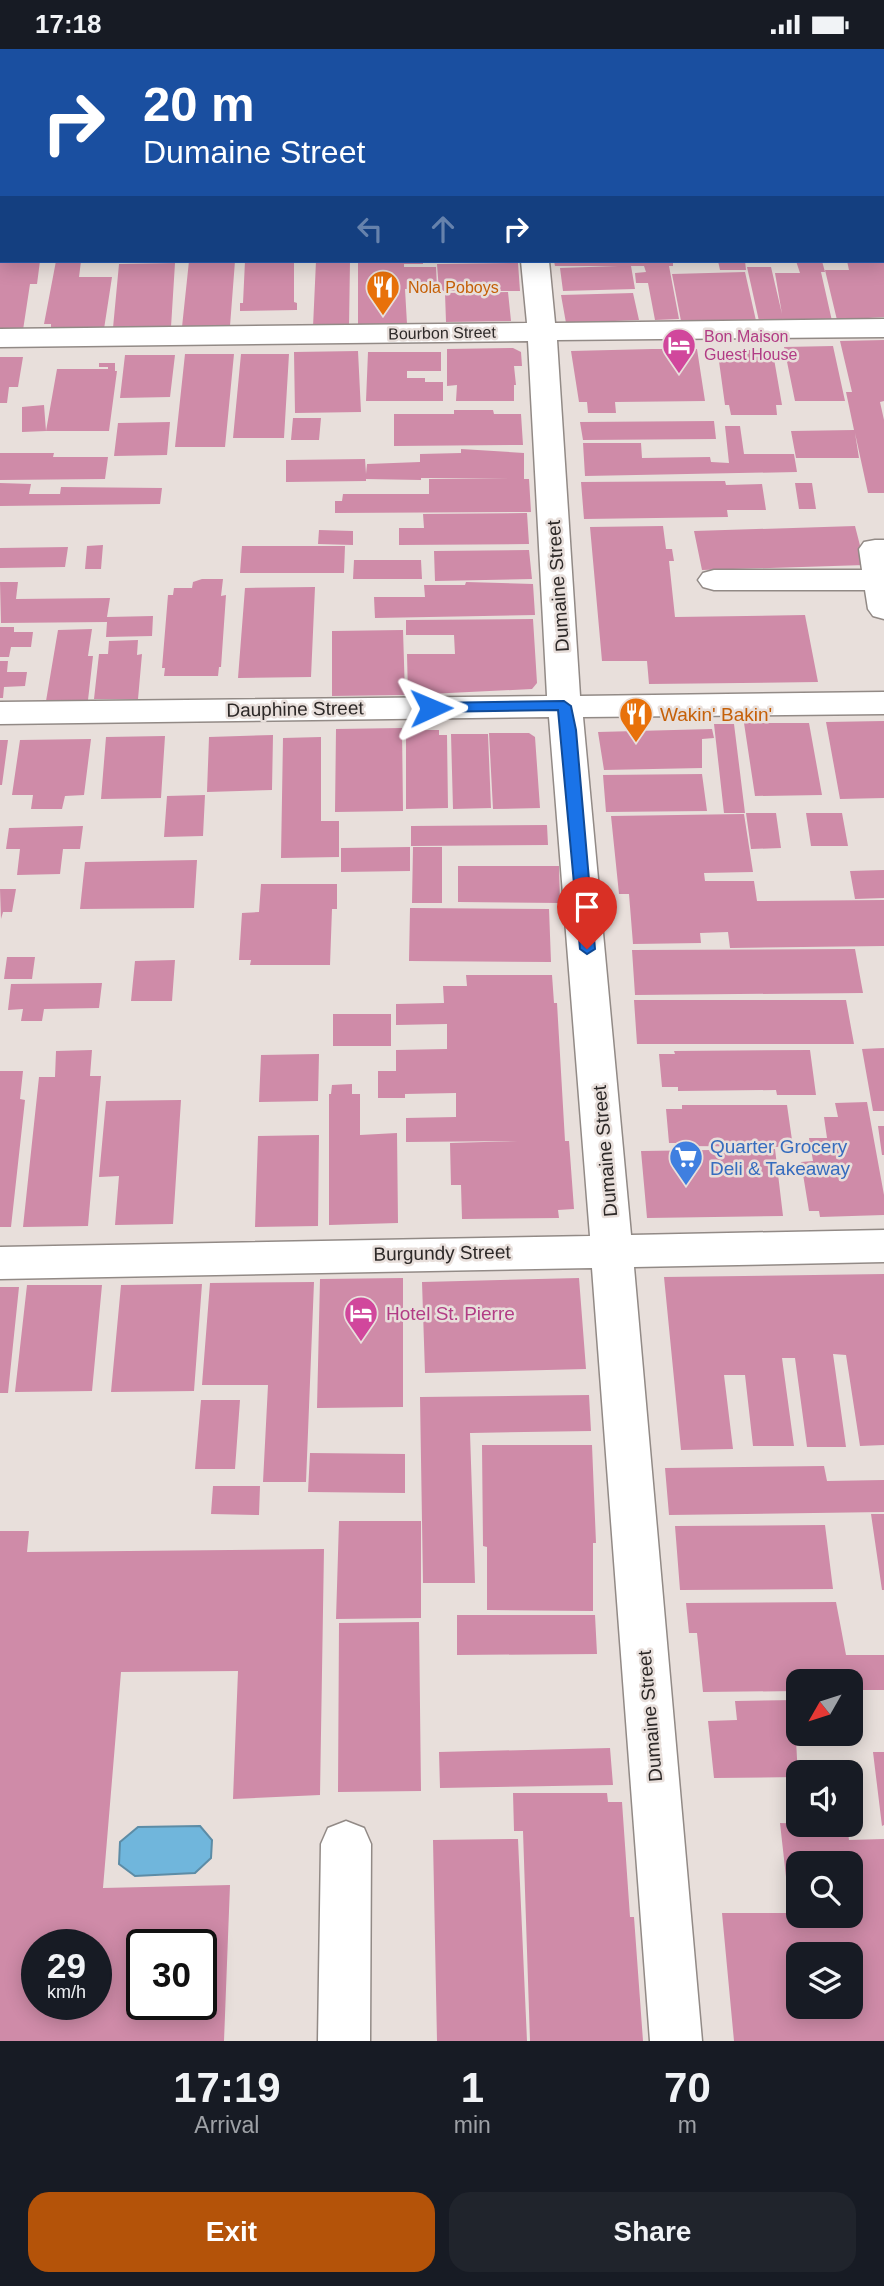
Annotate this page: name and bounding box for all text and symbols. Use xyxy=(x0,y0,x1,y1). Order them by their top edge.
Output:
text: 17:18 xyxy=(35,9,102,39)
icon: right xyxy=(28,77,119,168)
text: 20 m xyxy=(143,77,255,131)
text: Dumaine Street xyxy=(143,134,365,170)
icon: left xyxy=(351,210,389,248)
icon: ahead xyxy=(424,210,462,248)
icon: right xyxy=(497,210,535,248)
restaurant icon: Nola Poboys xyxy=(364,268,402,317)
place label: Nola Poboys xyxy=(408,279,499,296)
street label: Bourbon Street xyxy=(388,324,497,342)
hotel icon: Bon Maison Guest House xyxy=(660,326,698,375)
place label: Bon Maison Guest House xyxy=(704,328,797,363)
street label: Dumaine Street xyxy=(543,519,573,653)
position arrow xyxy=(394,671,468,745)
restaurant icon: Wakin' Bakin' xyxy=(617,695,655,744)
street label: Dauphine Street xyxy=(226,697,365,721)
place label: Wakin' Bakin' xyxy=(660,704,772,725)
pin xyxy=(557,877,617,949)
icon: arrive xyxy=(568,888,606,926)
street label: Dumaine Street xyxy=(589,1084,621,1218)
place label: Quarter Grocery Deli & Takeaway xyxy=(710,1136,851,1179)
supermarket icon: Quarter Grocery Deli & Takeaway xyxy=(667,1138,705,1187)
street label: Burgundy Street xyxy=(373,1241,512,1265)
hotel icon: Hotel St. Pierre xyxy=(342,1294,380,1343)
place label: Hotel St. Pierre xyxy=(386,1303,515,1324)
street label: Dumaine Street xyxy=(634,1649,666,1783)
north arrow xyxy=(786,1669,863,1747)
map controls xyxy=(786,1669,863,2019)
button: sound xyxy=(786,1760,863,1837)
button: search xyxy=(786,1851,863,1928)
speed limit sign: 30 xyxy=(126,1929,217,2020)
button: layers xyxy=(786,1942,863,2019)
text: 29 xyxy=(47,1946,86,1985)
text: km/h xyxy=(47,1982,86,2002)
text: 17:19 xyxy=(173,2064,281,2111)
text: 1 xyxy=(461,2064,484,2111)
text: 70 xyxy=(664,2064,711,2111)
text: Arrival xyxy=(194,2112,259,2138)
text: min xyxy=(454,2112,491,2138)
text: m xyxy=(678,2112,697,2138)
button: Exit xyxy=(28,2192,435,2272)
button: Share xyxy=(449,2192,856,2272)

